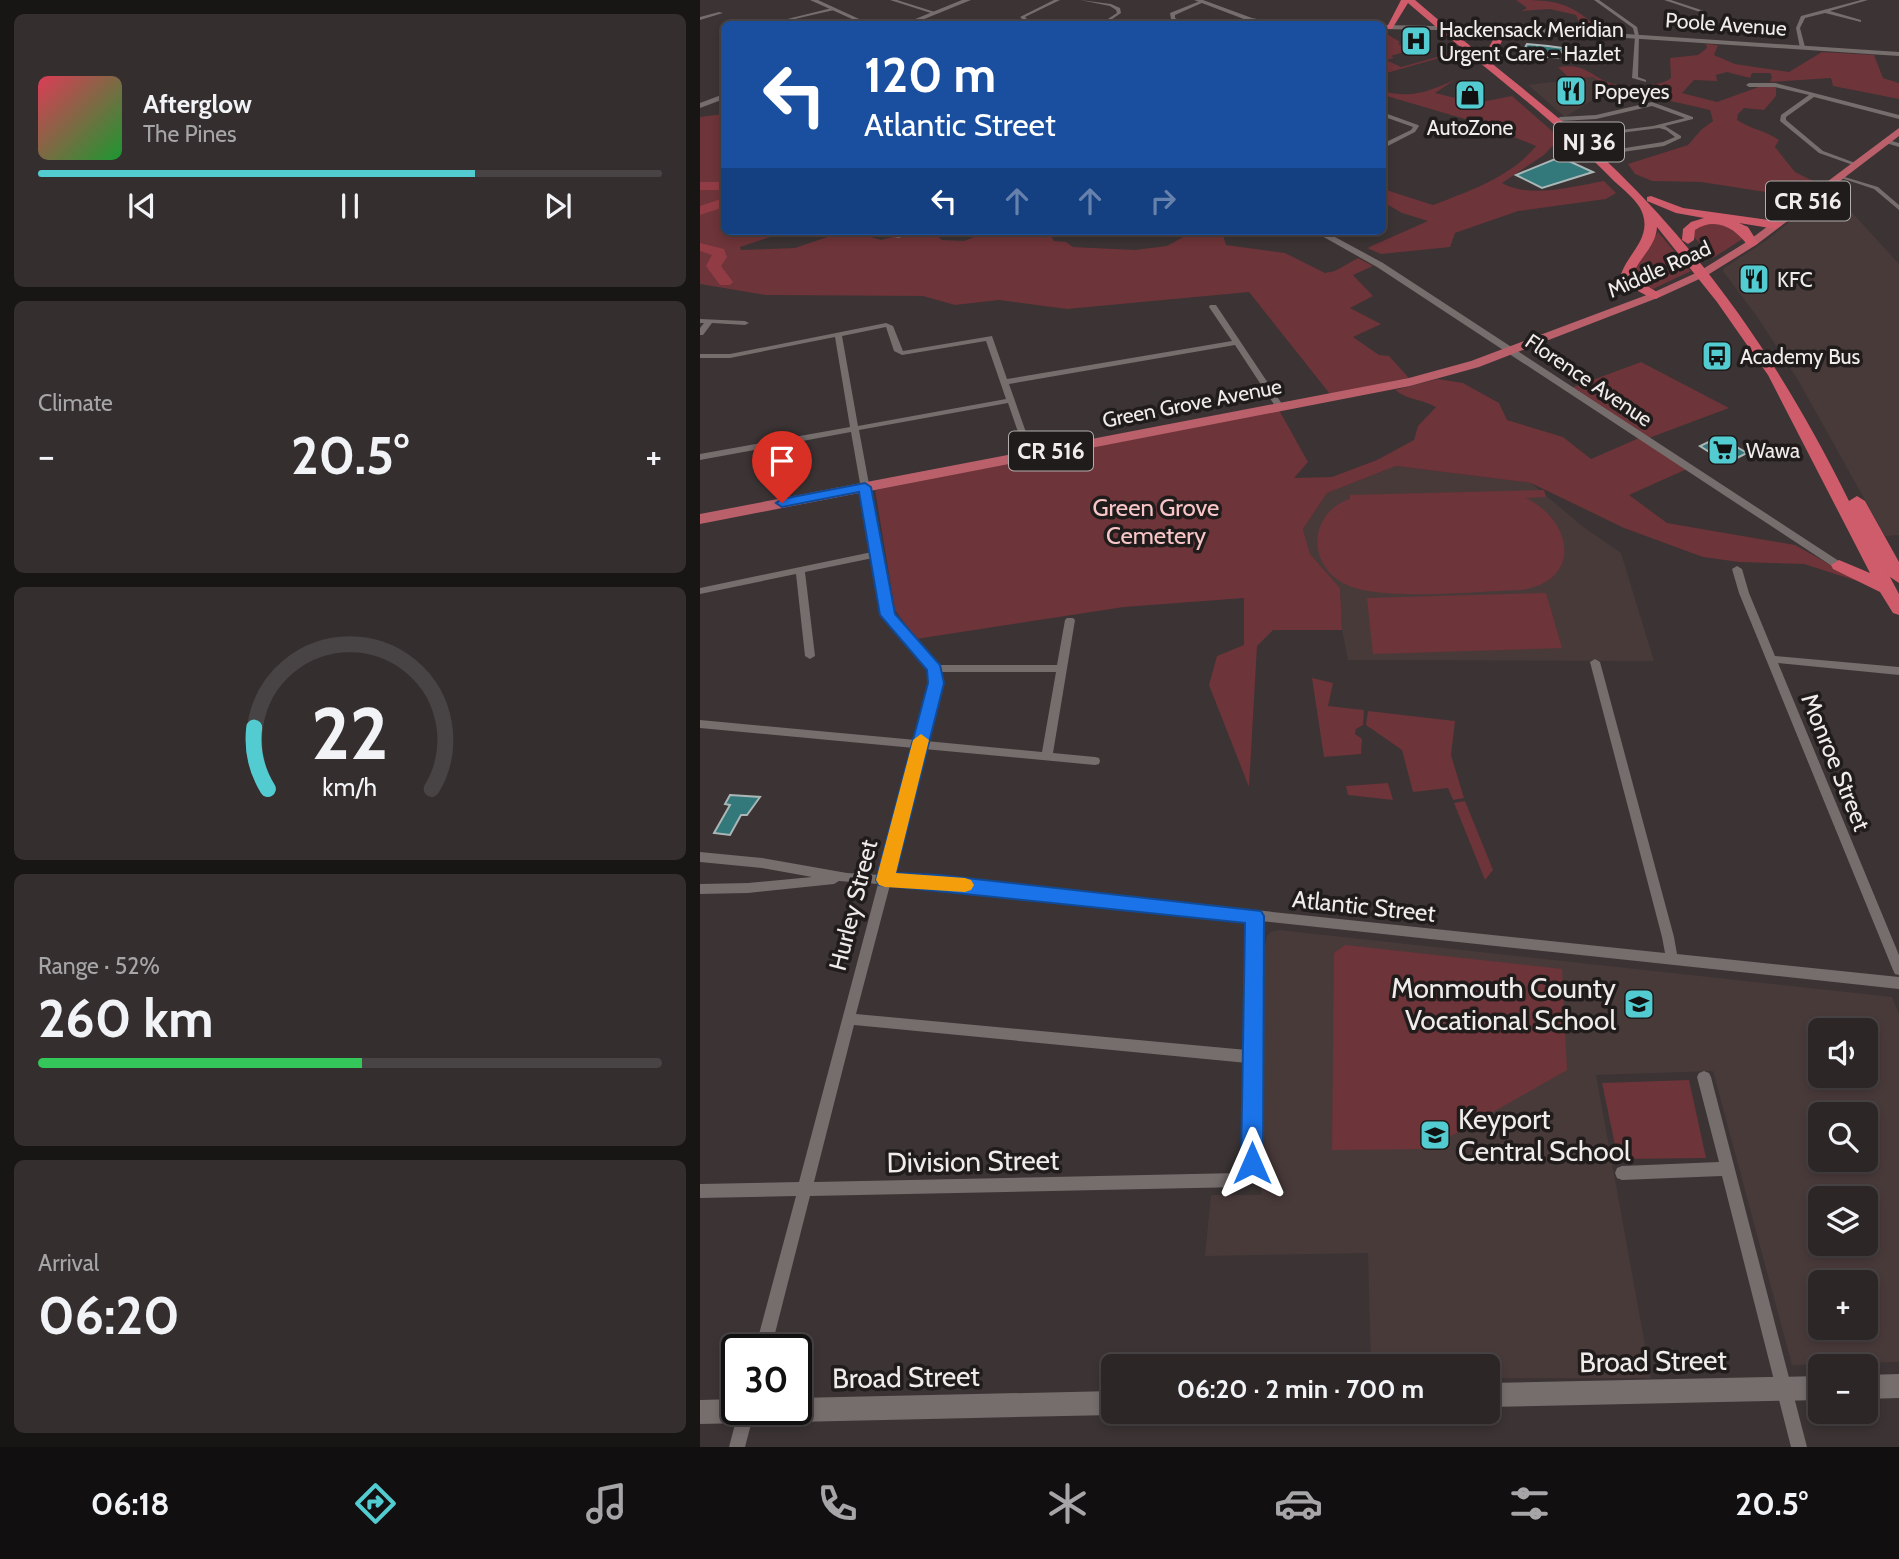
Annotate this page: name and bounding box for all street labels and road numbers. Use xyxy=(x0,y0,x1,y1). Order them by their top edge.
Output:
street label: Poole Avenue xyxy=(1664,7,1788,41)
road number: NJ 36 xyxy=(1554,122,1624,162)
road number: CR 516 xyxy=(1766,182,1850,220)
street label: Middle Road xyxy=(1603,235,1715,303)
street label: Florence Avenue xyxy=(1521,328,1657,432)
street label: Green Grove Avenue xyxy=(1100,373,1284,433)
road number: CR 516 xyxy=(1009,432,1093,471)
street label: Monroe Street xyxy=(1795,689,1877,835)
street label: Hurley Street xyxy=(823,837,883,973)
street label: Atlantic Street xyxy=(1291,884,1437,928)
street label: Division Street xyxy=(886,1142,1060,1180)
street label: Broad Street xyxy=(1579,1343,1727,1379)
street label: Broad Street xyxy=(832,1359,980,1395)

